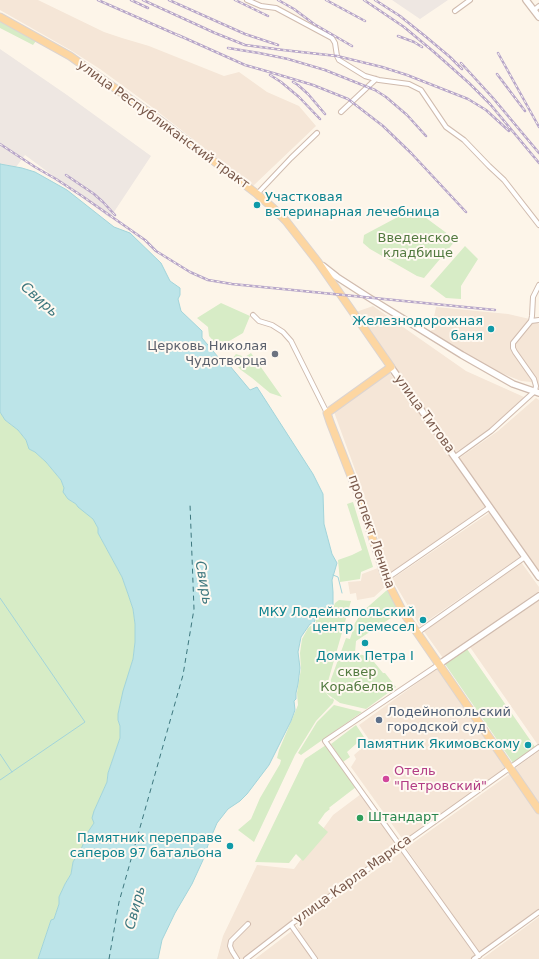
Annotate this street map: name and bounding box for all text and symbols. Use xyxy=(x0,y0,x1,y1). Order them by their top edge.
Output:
street label: улица Республиканский тракт xyxy=(74,57,252,193)
place label: Участковая ветеринарная лечебница xyxy=(265,190,440,221)
marker: Участковая ветеринарная лечебница xyxy=(252,200,262,210)
park label: Введенское кладбище xyxy=(377,231,459,262)
water label: Свирь xyxy=(17,279,61,321)
place label: Железнодорожная баня xyxy=(352,314,483,345)
marker: Железнодорожная баня xyxy=(486,324,496,334)
place label: Церковь Николая Чудотворца xyxy=(147,339,267,370)
marker: Церковь Николая Чудотворца xyxy=(270,349,280,359)
street label: улица Титова xyxy=(390,372,458,456)
street label: проспект Ленина xyxy=(344,473,398,591)
water label: Свирь xyxy=(191,560,215,606)
place label: МКУ Лодейнопольский центр ремесел xyxy=(259,605,415,636)
marker: МКУ Лодейнопольский центр ремесел xyxy=(418,615,428,625)
marker: Домик Петра I xyxy=(360,638,370,648)
place label: Домик Петра I xyxy=(316,649,414,665)
park label: сквер Корабелов xyxy=(320,665,394,696)
place label: Лодейнопольский городской суд xyxy=(387,705,511,736)
marker: Лодейнопольский городской суд xyxy=(374,715,384,725)
place label: Памятник Якимовскому xyxy=(357,737,520,753)
marker: Памятник Якимовскому xyxy=(523,740,533,750)
place label: Отель "Петровский" xyxy=(394,764,487,795)
marker: Отель "Петровский" xyxy=(381,774,391,784)
place label: Штандарт xyxy=(368,810,439,826)
marker: Штандарт xyxy=(355,813,365,823)
place label: Памятник переправе саперов 97 батальона xyxy=(70,831,222,862)
street label: улица Карла Маркса xyxy=(291,832,415,928)
marker: Памятник переправе саперов 97 батальона xyxy=(225,841,235,851)
water label: Свирь xyxy=(122,884,150,932)

